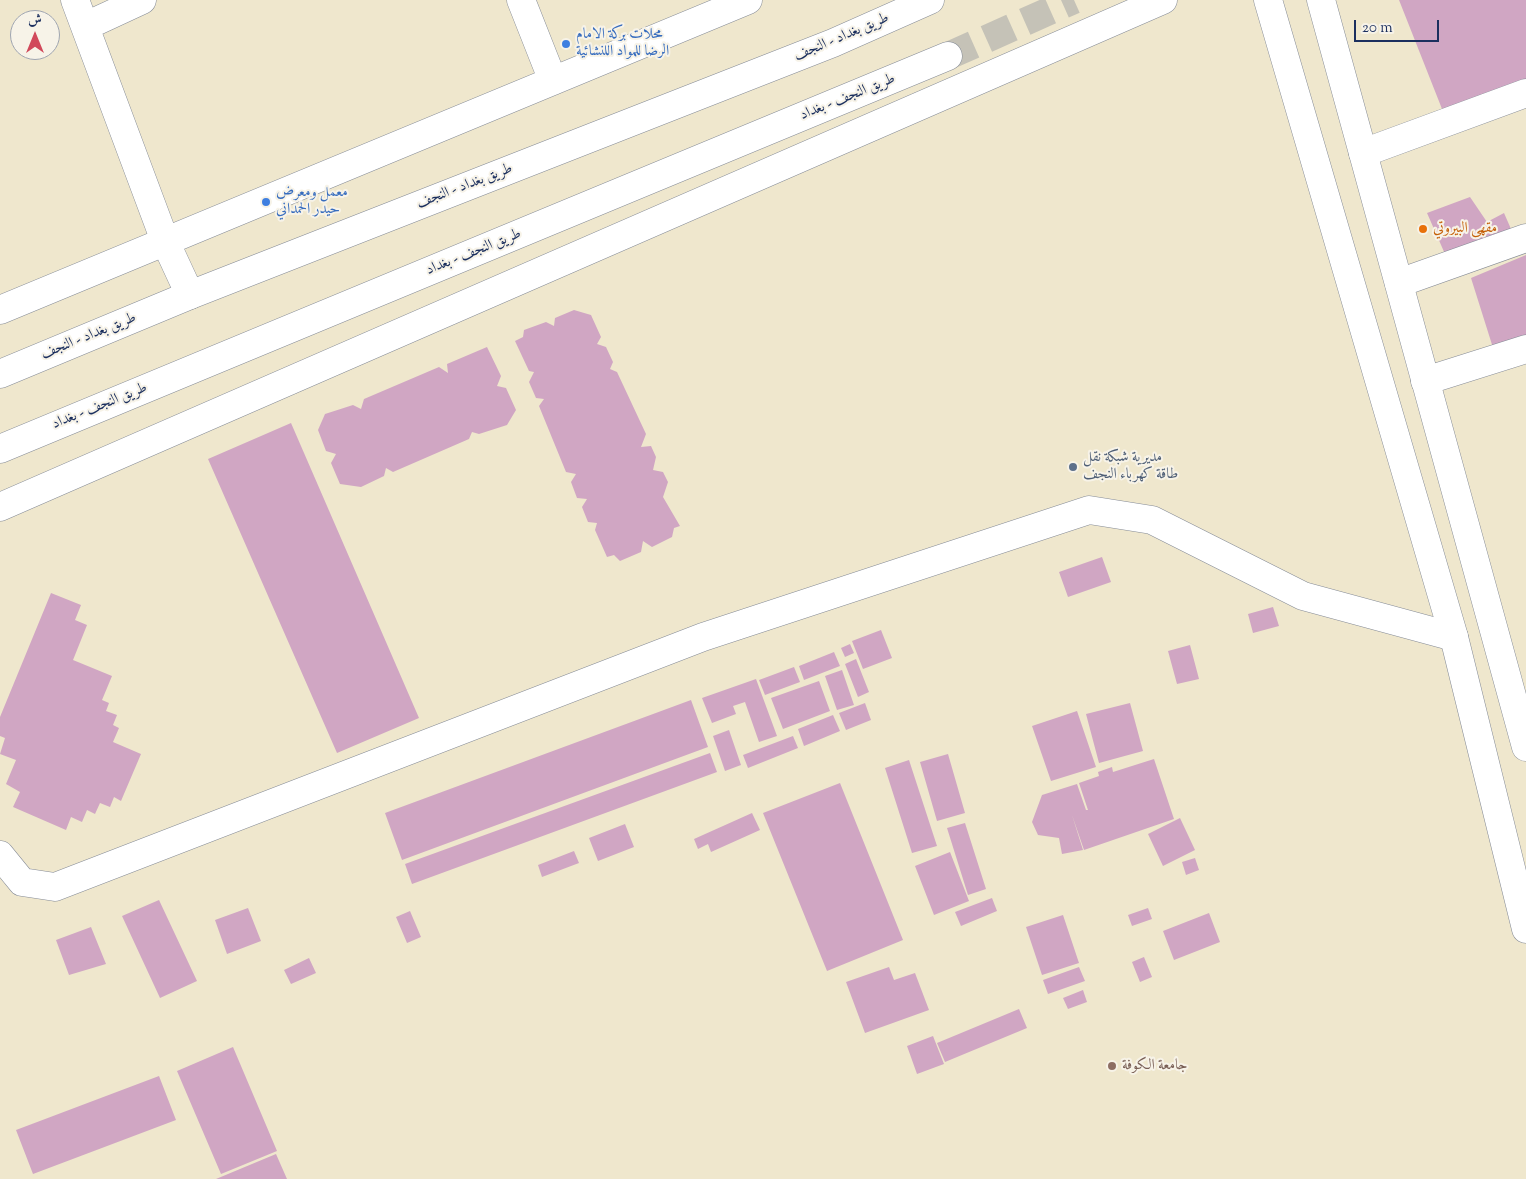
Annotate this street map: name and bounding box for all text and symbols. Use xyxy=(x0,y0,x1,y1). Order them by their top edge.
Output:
north arrow xyxy=(10,10,60,60)
street label: طريق بغداد - النجف xyxy=(792,10,892,66)
scale bar xyxy=(1356,10,1441,42)
text: ش xyxy=(28,11,42,31)
text: 20 m xyxy=(1362,18,1393,39)
place label: محلات بركة الامام الرضا للمواد اللنشائية xyxy=(576,26,669,61)
marker: محلات بركة الامام الرضا للمواد اللنشائية xyxy=(560,38,572,50)
street label: طريق النجف - بغداد xyxy=(798,71,898,125)
street label: طريق بغداد - النجف xyxy=(414,160,516,214)
place label: معمل ومعرض حيدر الحمداني xyxy=(276,184,348,219)
marker: معمل ومعرض حيدر الحمداني xyxy=(260,196,272,208)
place label: مقهى البيروتي xyxy=(1433,220,1497,238)
marker: مقهى البيروتي xyxy=(1417,223,1429,235)
street label: طريق النجف - بغداد xyxy=(424,226,524,280)
street label: طريق بغداد - النجف xyxy=(39,310,139,364)
street label: طريق النجف - بغداد xyxy=(50,380,150,434)
place label: مديرية شبكة نقل طاقة كهرباء النجف xyxy=(1083,449,1178,484)
marker: مديرية شبكة نقل طاقة كهرباء النجف xyxy=(1067,461,1079,473)
place label: جامعة الكوفة xyxy=(1122,1057,1187,1075)
marker: جامعة الكوفة xyxy=(1106,1060,1118,1072)

